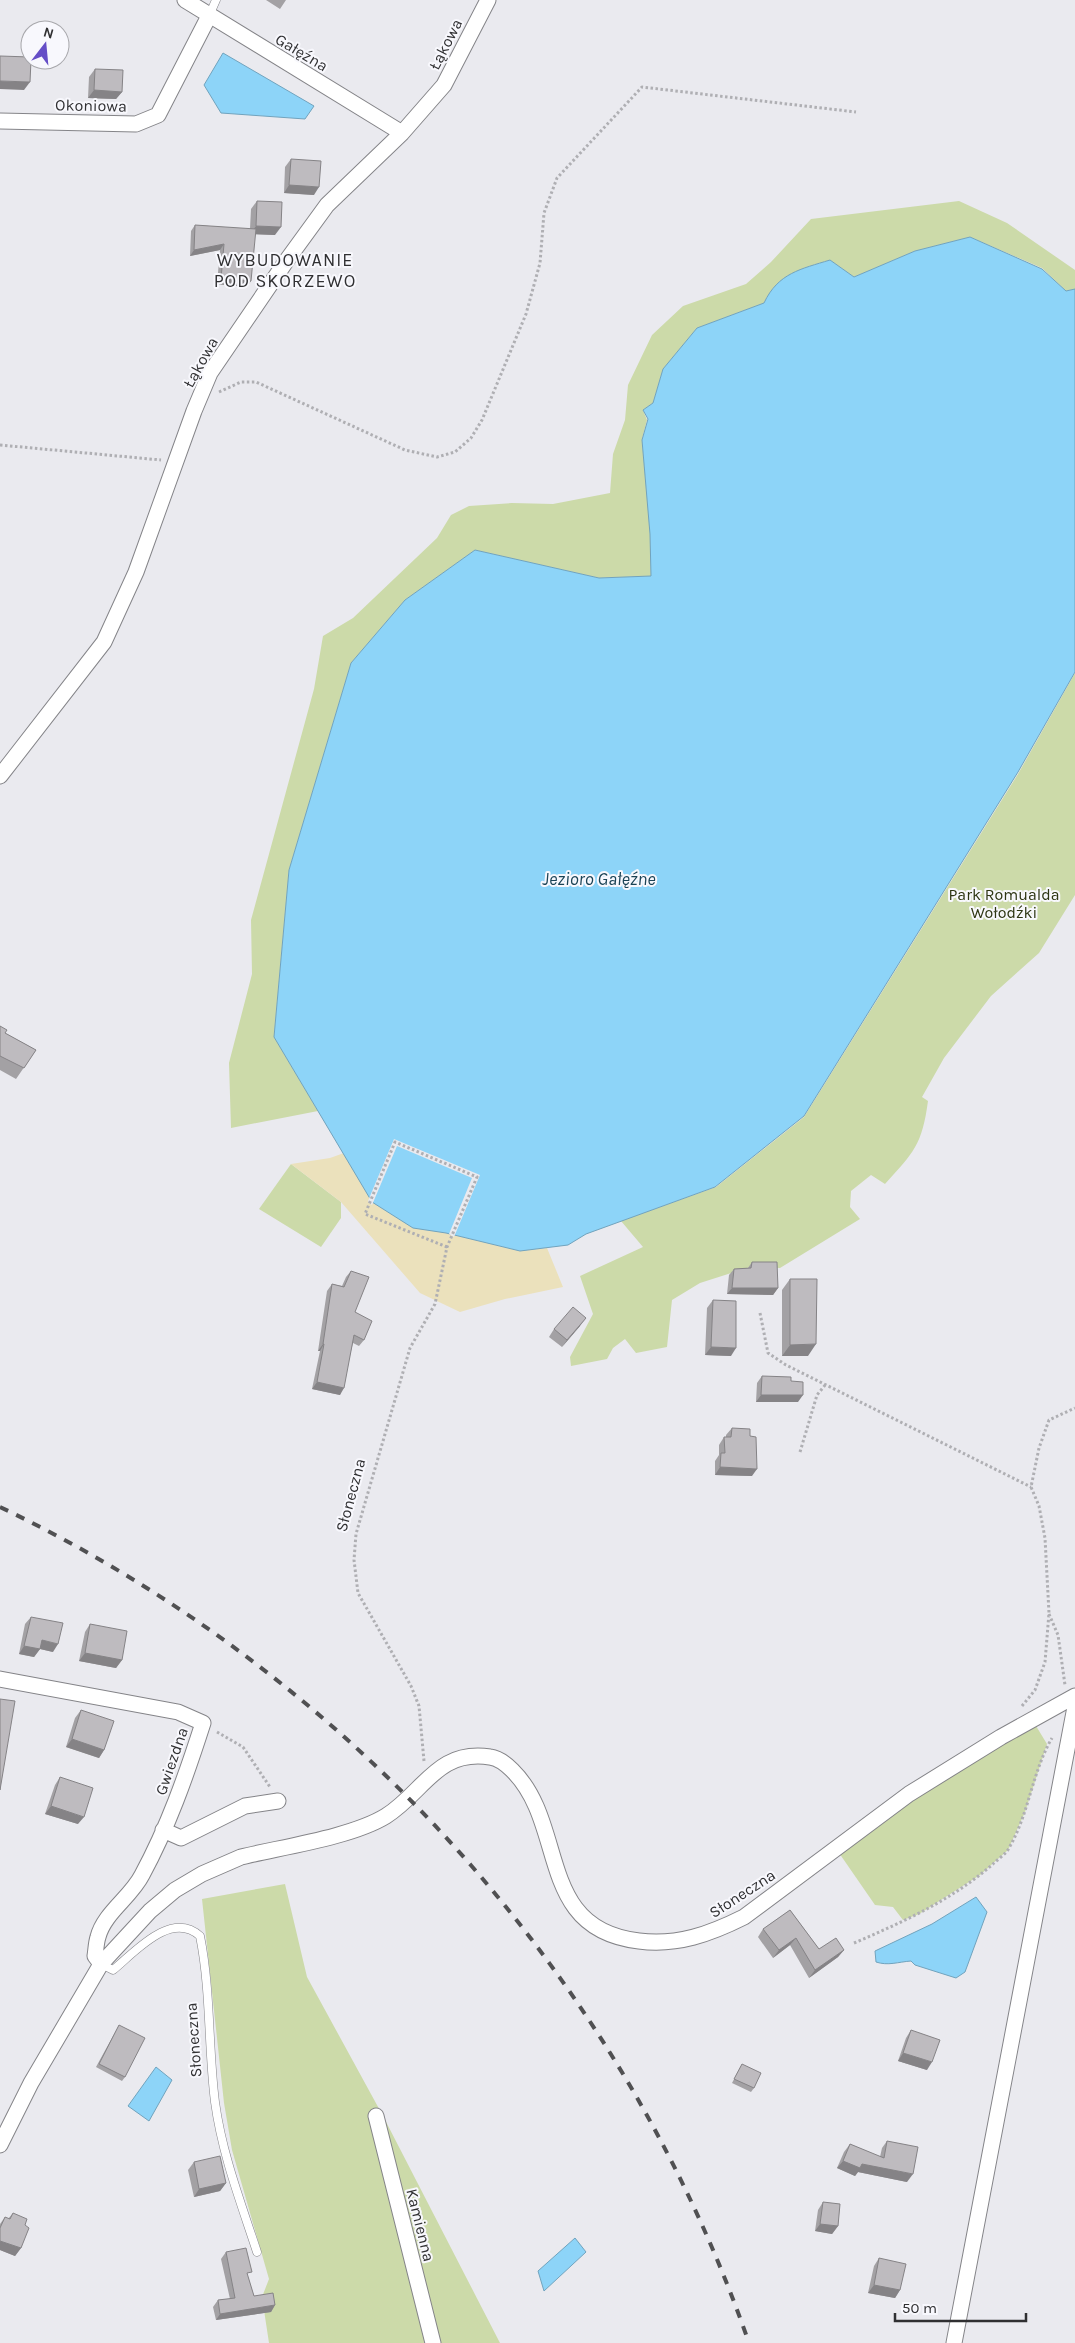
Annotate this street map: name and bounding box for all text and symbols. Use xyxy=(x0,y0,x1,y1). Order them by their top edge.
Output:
street label: Łąkowa xyxy=(425,16,466,73)
north arrow xyxy=(20,20,70,70)
text: N xyxy=(41,23,56,43)
street label: Gałęźna xyxy=(272,29,331,75)
street label: Okoniowa xyxy=(55,95,127,116)
district label: WYBUDOWANIE POD SKORZEWO xyxy=(214,249,356,292)
street label: Łąkowa xyxy=(179,334,222,391)
water label: Jezioro Gałęźne xyxy=(542,868,656,890)
park label: Park Romualda Wołodźki xyxy=(948,885,1060,922)
street label: Słoneczna xyxy=(332,1456,369,1534)
street label: Gwiezdna xyxy=(151,1725,192,1798)
street label: Słoneczna xyxy=(706,1865,779,1922)
street label: Słoneczna xyxy=(181,2002,206,2078)
street label: Kamienna xyxy=(402,2187,439,2264)
scale bar xyxy=(895,2290,1026,2322)
text: 50 m xyxy=(902,2299,937,2317)

